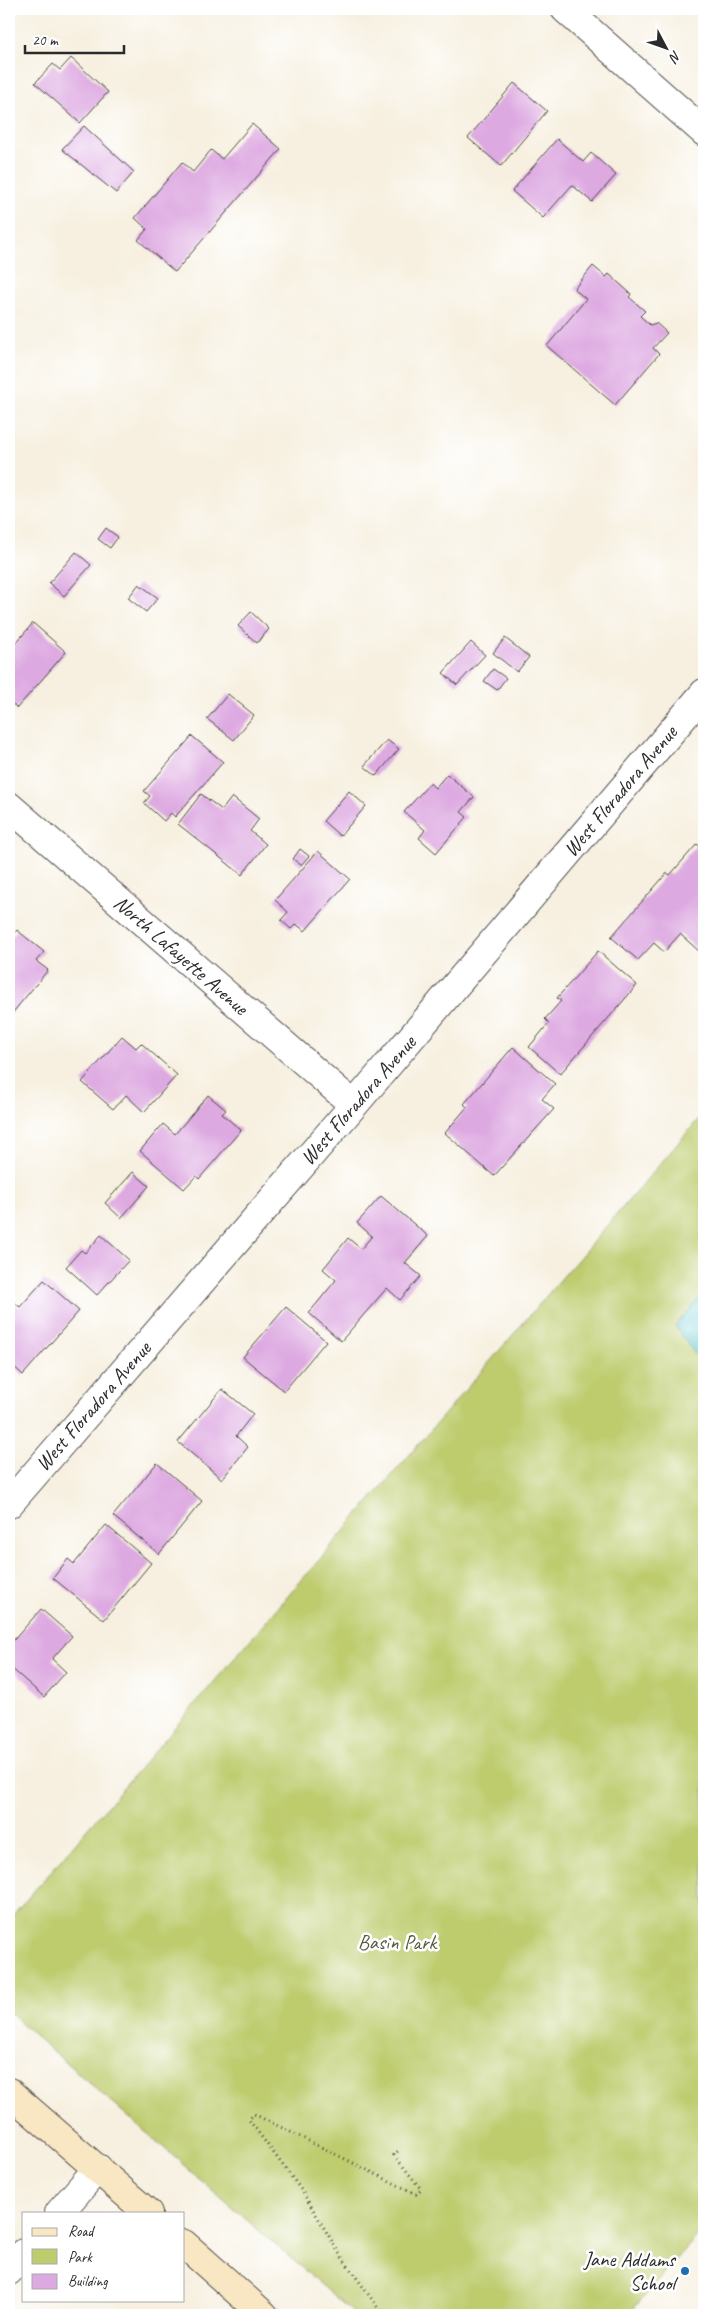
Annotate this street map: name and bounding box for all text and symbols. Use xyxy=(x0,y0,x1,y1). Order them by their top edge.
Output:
scale bar xyxy=(25,22,124,54)
north arrow xyxy=(640,22,690,72)
text: 20 m xyxy=(32,31,59,50)
text: N xyxy=(665,47,685,67)
street label: West Floradora Avenue xyxy=(558,719,683,862)
street label: North Lafayette Avenue xyxy=(109,890,254,1021)
street label: West Floradora Avenue xyxy=(295,1029,422,1170)
street label: West Floradora Avenue xyxy=(30,1335,157,1476)
park label: Basin Park xyxy=(358,1929,439,1955)
legend xyxy=(22,2212,185,2302)
text: Road xyxy=(68,2222,95,2241)
place label: Jane Addams School xyxy=(583,2246,678,2296)
text: Park xyxy=(68,2248,93,2267)
marker: Jane Addams School xyxy=(679,2265,691,2277)
text: Building xyxy=(68,2272,108,2291)

